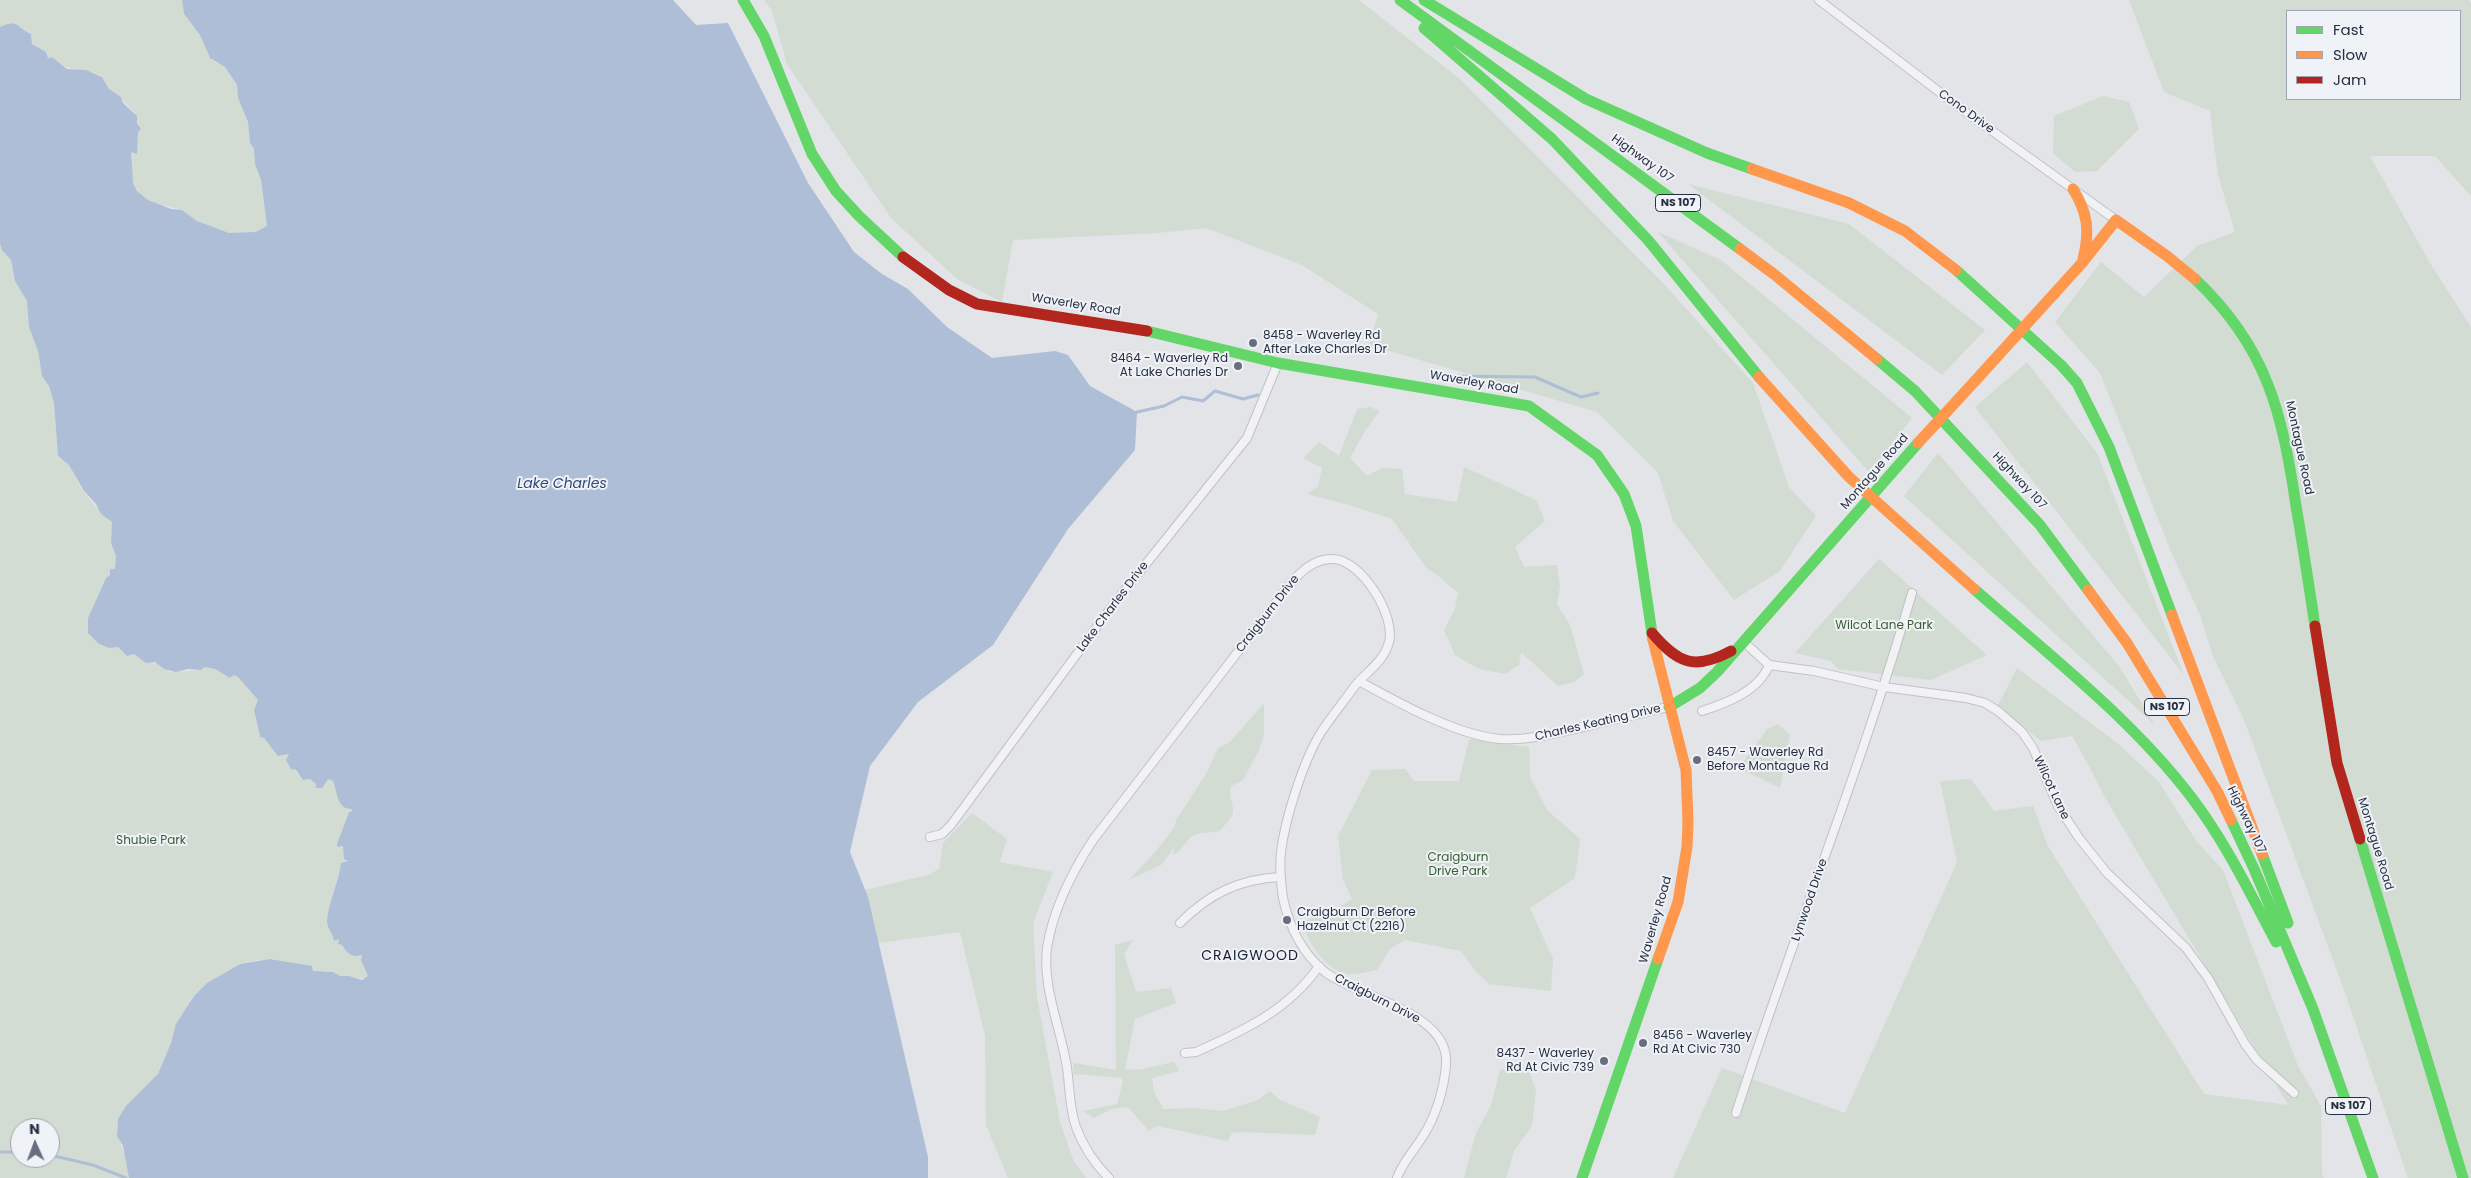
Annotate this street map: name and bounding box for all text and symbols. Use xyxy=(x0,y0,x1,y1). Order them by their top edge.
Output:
legend xyxy=(2286,10,2461,100)
text: Fast xyxy=(2333,19,2364,40)
text: Slow xyxy=(2333,44,2367,65)
text: Jam xyxy=(2333,69,2367,90)
street label: Cono Drive xyxy=(1935,87,1997,137)
street label: Highway 107 xyxy=(1608,132,1676,186)
road number: NS 107 xyxy=(1656,194,1700,212)
street label: Waverley Road xyxy=(1030,291,1122,319)
place label: 8458 - Waverley Rd After Lake Charles Dr xyxy=(1263,329,1387,357)
marker: 8458 - Waverley Rd After Lake Charles Dr xyxy=(1247,337,1259,349)
place label: 8464 - Waverley Rd At Lake Charles Dr xyxy=(1110,352,1228,380)
marker: 8464 - Waverley Rd At Lake Charles Dr xyxy=(1232,360,1244,372)
street label: Waverley Road xyxy=(1428,368,1520,398)
street label: Montague Road xyxy=(2282,400,2316,496)
street label: Montague Road xyxy=(1838,431,1912,513)
street label: Highway 107 xyxy=(1989,449,2049,513)
water label: Lake Charles xyxy=(517,476,607,492)
street label: Lake Charles Drive xyxy=(1074,559,1152,655)
street label: Craigburn Drive xyxy=(1233,572,1303,656)
park label: Wilcot Lane Park xyxy=(1835,619,1933,633)
road number: NS 107 xyxy=(2144,699,2190,716)
street label: Charles Keating Drive xyxy=(1534,702,1662,744)
place label: 8457 - Waverley Rd Before Montague Rd xyxy=(1707,746,1829,774)
marker: 8457 - Waverley Rd Before Montague Rd xyxy=(1691,754,1703,766)
street label: Wilcot Lane xyxy=(2030,754,2072,822)
street label: Highway 107 xyxy=(2224,784,2268,856)
street label: Montague Road xyxy=(2354,796,2396,892)
park label: Shubie Park xyxy=(116,834,186,848)
park label: Craigburn Drive Park xyxy=(1428,851,1488,879)
street label: Lynwood Drive xyxy=(1789,857,1831,943)
street label: Waverley Road xyxy=(1637,875,1675,965)
place label: Craigburn Dr Before Hazelnut Ct (2216) xyxy=(1297,906,1416,934)
marker: Craigburn Dr Before Hazelnut Ct (2216) xyxy=(1281,914,1293,926)
district label: CRAIGWOOD xyxy=(1200,948,1300,964)
street label: Craigburn Drive xyxy=(1332,971,1422,1027)
place label: 8456 - Waverley Rd At Civic 730 xyxy=(1653,1029,1752,1057)
marker: 8456 - Waverley Rd At Civic 730 xyxy=(1637,1037,1649,1049)
place label: 8437 - Waverley Rd At Civic 739 xyxy=(1497,1047,1594,1075)
marker: 8437 - Waverley Rd At Civic 739 xyxy=(1598,1055,1610,1067)
road number: NS 107 xyxy=(2326,1098,2370,1114)
north arrow xyxy=(10,1118,60,1168)
text: N xyxy=(29,1119,40,1139)

